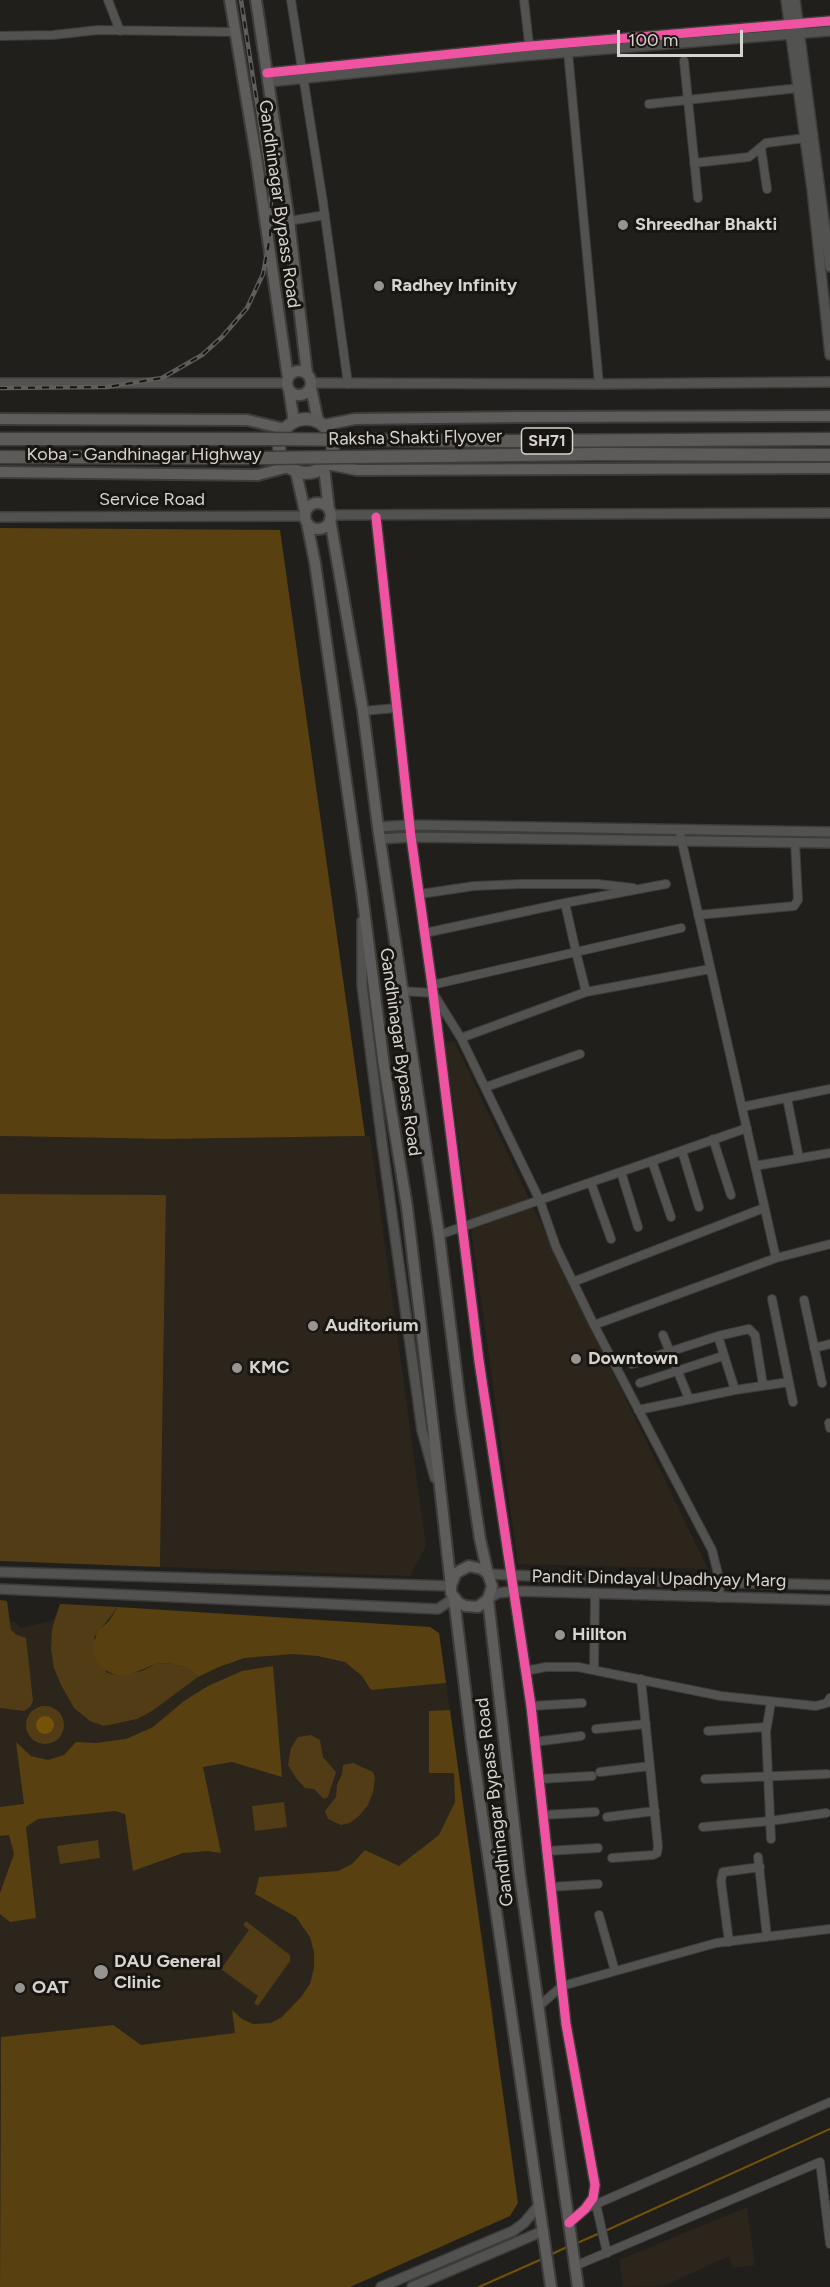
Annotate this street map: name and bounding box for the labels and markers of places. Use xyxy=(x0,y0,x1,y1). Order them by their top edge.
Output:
place label: Shreedhar Bhakti xyxy=(635,214,777,236)
marker: Shreedhar Bhakti xyxy=(616,218,630,232)
place label: Radhey Infinity xyxy=(391,275,517,297)
marker: Radhey Infinity xyxy=(372,279,386,293)
place label: Auditorium xyxy=(325,1315,418,1337)
marker: Auditorium xyxy=(306,1319,320,1333)
place label: Downtown xyxy=(588,1348,678,1370)
marker: Downtown xyxy=(569,1352,583,1366)
place label: KMC xyxy=(249,1357,289,1379)
marker: KMC xyxy=(230,1361,244,1375)
place label: Hillton xyxy=(572,1624,627,1646)
marker: Hillton xyxy=(553,1628,567,1642)
place label: DAU General Clinic xyxy=(114,1951,221,1994)
marker: DAU General Clinic xyxy=(92,1963,110,1981)
place label: OAT xyxy=(32,1977,69,1999)
marker: OAT xyxy=(13,1981,27,1995)

